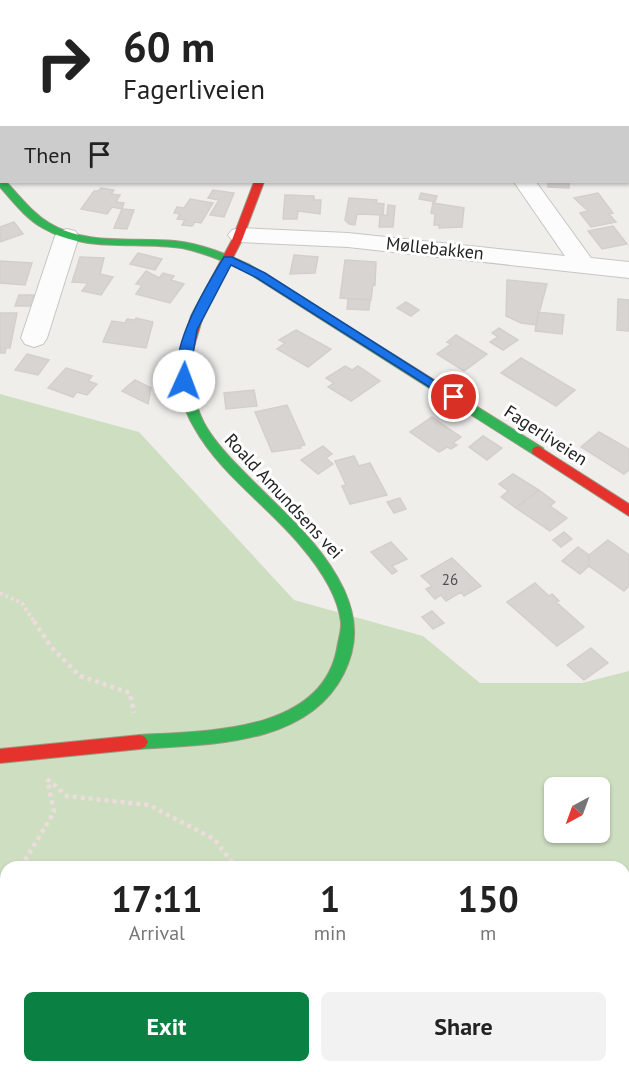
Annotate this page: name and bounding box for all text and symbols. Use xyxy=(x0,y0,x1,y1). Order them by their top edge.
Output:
text: 60 m xyxy=(123,19,215,74)
icon: right xyxy=(24,24,102,102)
text: Fagerliveien xyxy=(123,72,265,106)
icon: arrive xyxy=(83,138,116,171)
text: Then xyxy=(24,141,71,169)
street label: Møllebakken xyxy=(385,231,485,265)
position arrow xyxy=(152,349,216,413)
pin xyxy=(428,371,479,422)
icon: arrive xyxy=(437,380,470,413)
street label: Fagerliveien xyxy=(500,400,592,470)
street label: Roald Amundsens vei xyxy=(220,429,348,563)
house number: 26 xyxy=(442,570,458,589)
north arrow xyxy=(544,777,610,843)
map controls xyxy=(544,777,610,843)
text: 17:11 xyxy=(111,875,203,922)
text: 1 xyxy=(320,875,340,922)
text: 150 xyxy=(458,875,519,922)
text: Arrival xyxy=(129,920,185,946)
text: min xyxy=(314,920,346,946)
text: m xyxy=(480,920,496,946)
button: Exit xyxy=(24,992,309,1061)
button: Share xyxy=(321,992,606,1061)

